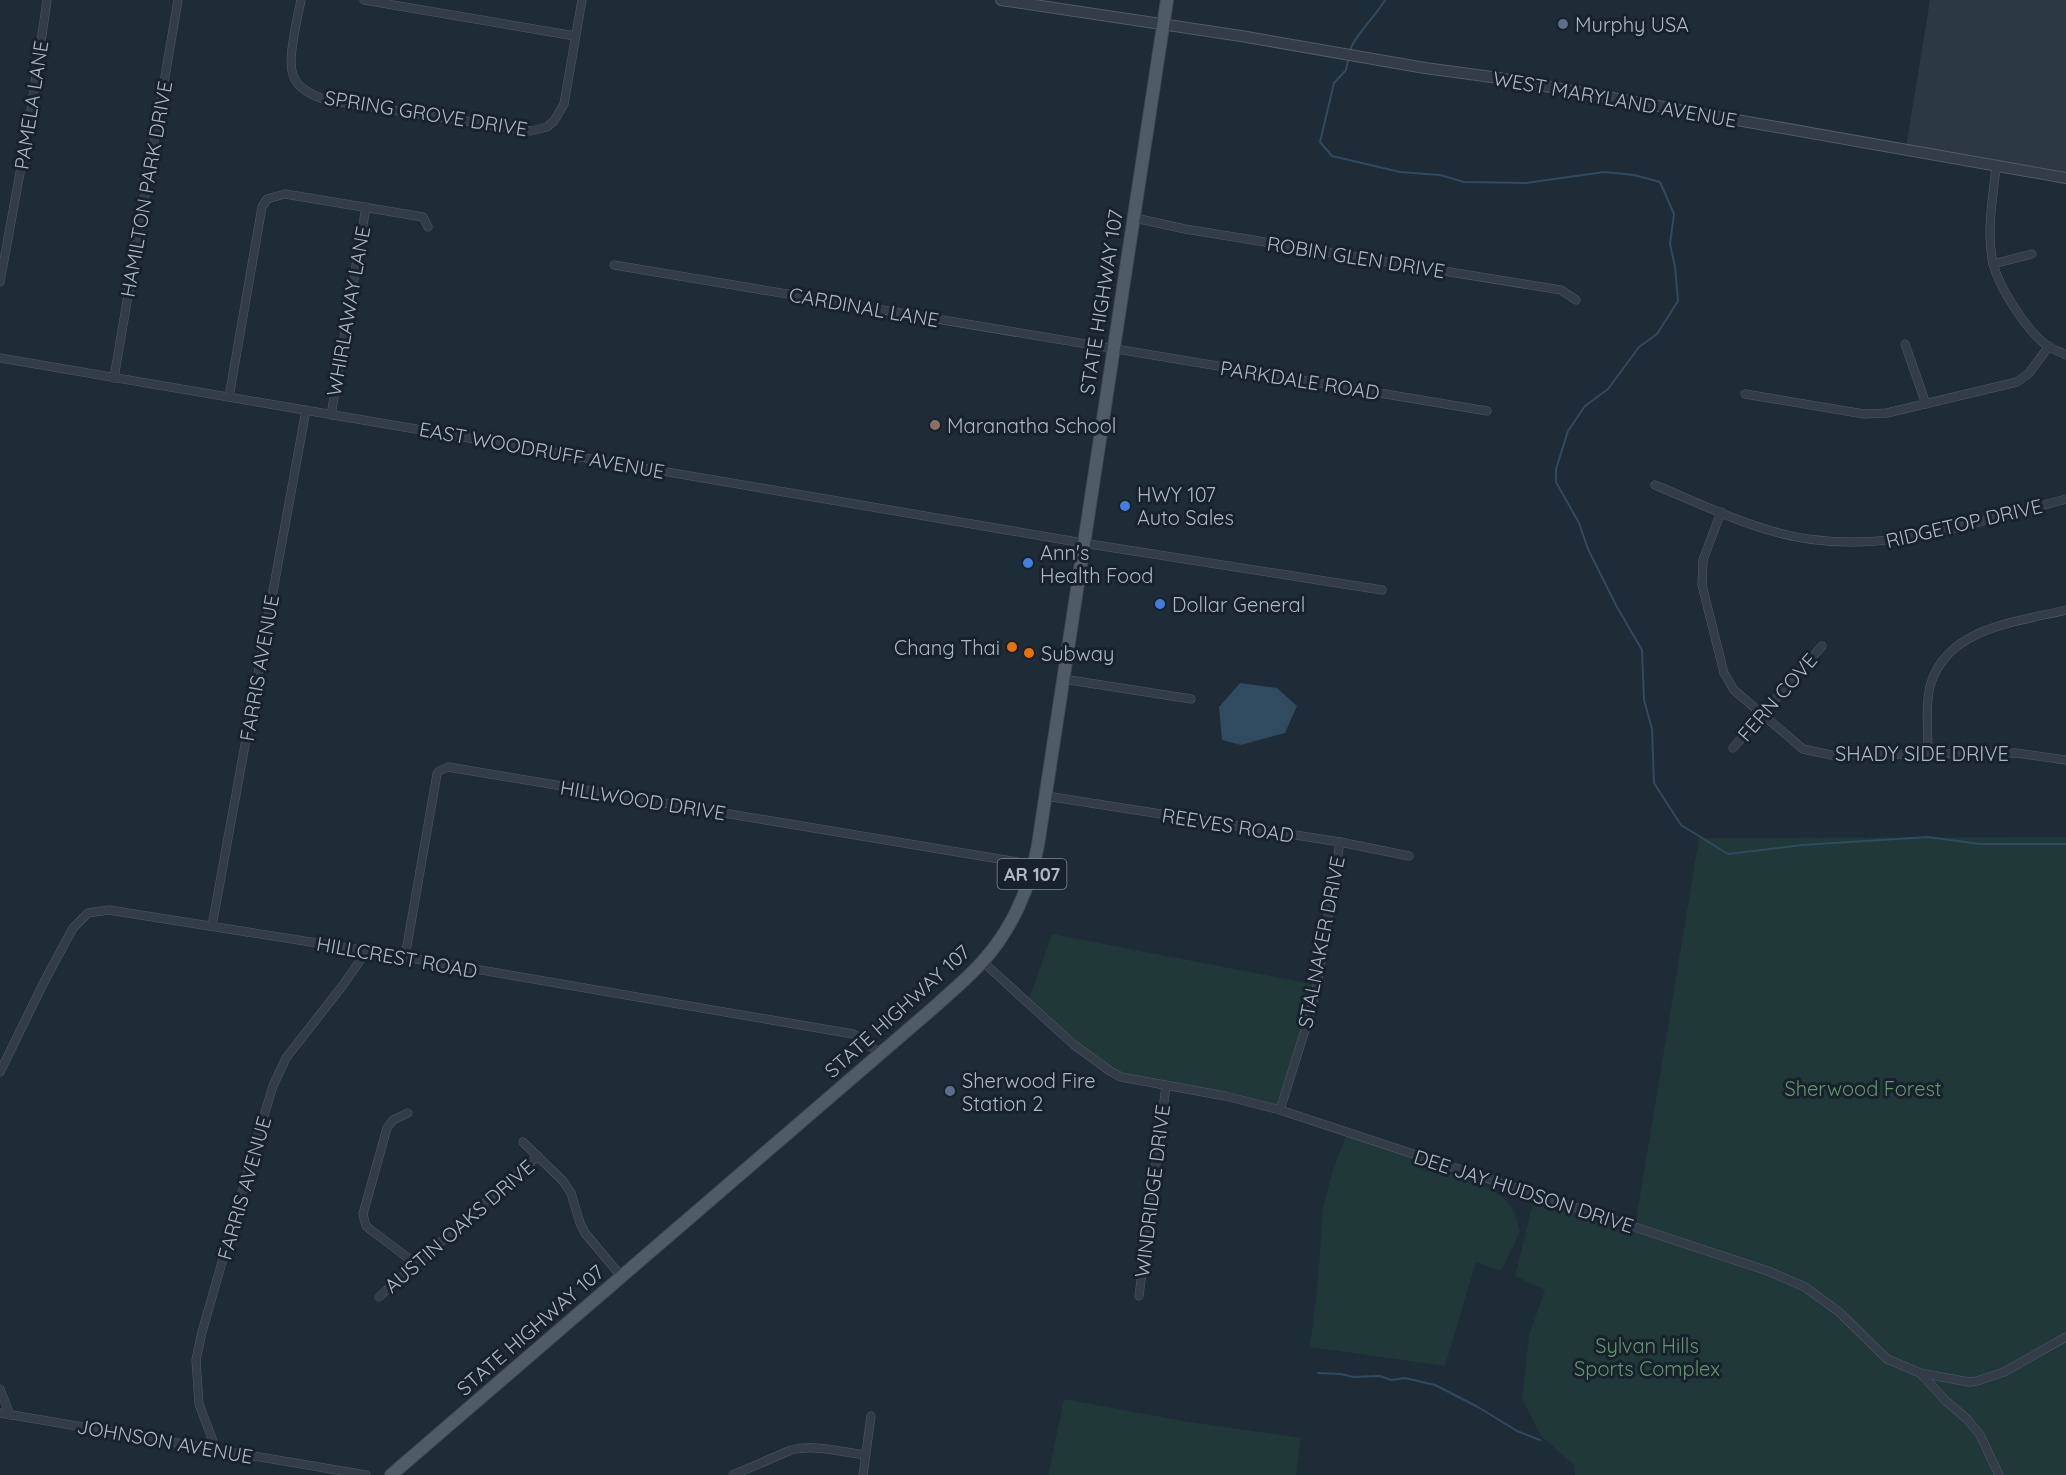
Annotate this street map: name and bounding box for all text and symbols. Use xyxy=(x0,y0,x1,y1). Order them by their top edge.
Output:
place label: Murphy USA xyxy=(1575,12,1689,37)
marker: Murphy USA xyxy=(1556,17,1570,31)
street label: PAMELA LANE xyxy=(8,39,54,171)
street label: WEST MARYLAND AVENUE xyxy=(1491,65,1739,133)
street label: HAMILTON PARK DRIVE xyxy=(115,79,177,299)
street label: SPRING GROVE DRIVE xyxy=(323,85,529,141)
street label: STATE HIGHWAY 107 xyxy=(1074,208,1128,396)
street label: WHIRLAWAY LANE xyxy=(321,224,375,398)
street label: ROBIN GLEN DRIVE xyxy=(1265,231,1447,283)
street label: CARDINAL LANE xyxy=(787,282,941,332)
street label: PARKDALE ROAD xyxy=(1218,355,1382,405)
place label: Maranatha School xyxy=(947,413,1116,438)
street label: EAST WOODRUFF AVENUE xyxy=(417,416,667,484)
marker: Maranatha School xyxy=(928,418,942,432)
place label: HWY 107 Auto Sales xyxy=(1137,482,1234,530)
street label: RIDGETOP DRIVE xyxy=(1883,493,2045,553)
marker: HWY 107 Auto Sales xyxy=(1118,499,1132,513)
place label: Ann's Health Food xyxy=(1040,540,1153,588)
marker: Ann's Health Food xyxy=(1021,556,1035,570)
place label: Dollar General xyxy=(1172,592,1305,617)
street label: FARRIS AVENUE xyxy=(234,593,284,743)
marker: Dollar General xyxy=(1153,597,1167,611)
place label: Chang Thai xyxy=(894,635,1000,660)
marker: Chang Thai xyxy=(1005,640,1019,654)
place label: Subway xyxy=(1041,641,1114,666)
marker: Subway xyxy=(1022,646,1036,660)
street label: FERN COVE xyxy=(1732,648,1822,746)
street label: SHADY SIDE DRIVE xyxy=(1835,741,2009,766)
street label: HILLWOOD DRIVE xyxy=(558,775,728,825)
street label: REEVES ROAD xyxy=(1160,802,1296,848)
street label: STALNAKER DRIVE xyxy=(1292,854,1350,1030)
road number: AR 107 xyxy=(998,859,1066,889)
street label: HILLCREST ROAD xyxy=(315,931,479,983)
street label: STATE HIGHWAY 107 xyxy=(819,939,975,1083)
place label: Sherwood Fire Station 2 xyxy=(962,1068,1096,1116)
park label: Sherwood Forest xyxy=(1784,1076,1942,1101)
marker: Sherwood Fire Station 2 xyxy=(943,1084,957,1098)
street label: WINDRIDGE DRIVE xyxy=(1129,1103,1175,1279)
street label: FARRIS AVENUE xyxy=(212,1113,276,1263)
street label: DEE JAY HUDSON DRIVE xyxy=(1411,1144,1637,1238)
street label: AUSTIN OAKS DRIVE xyxy=(379,1154,539,1298)
street label: STATE HIGHWAY 107 xyxy=(451,1259,609,1401)
park label: Sylvan Hills Sports Complex xyxy=(1574,1333,1720,1381)
street label: JOHNSON AVENUE xyxy=(75,1413,255,1469)

